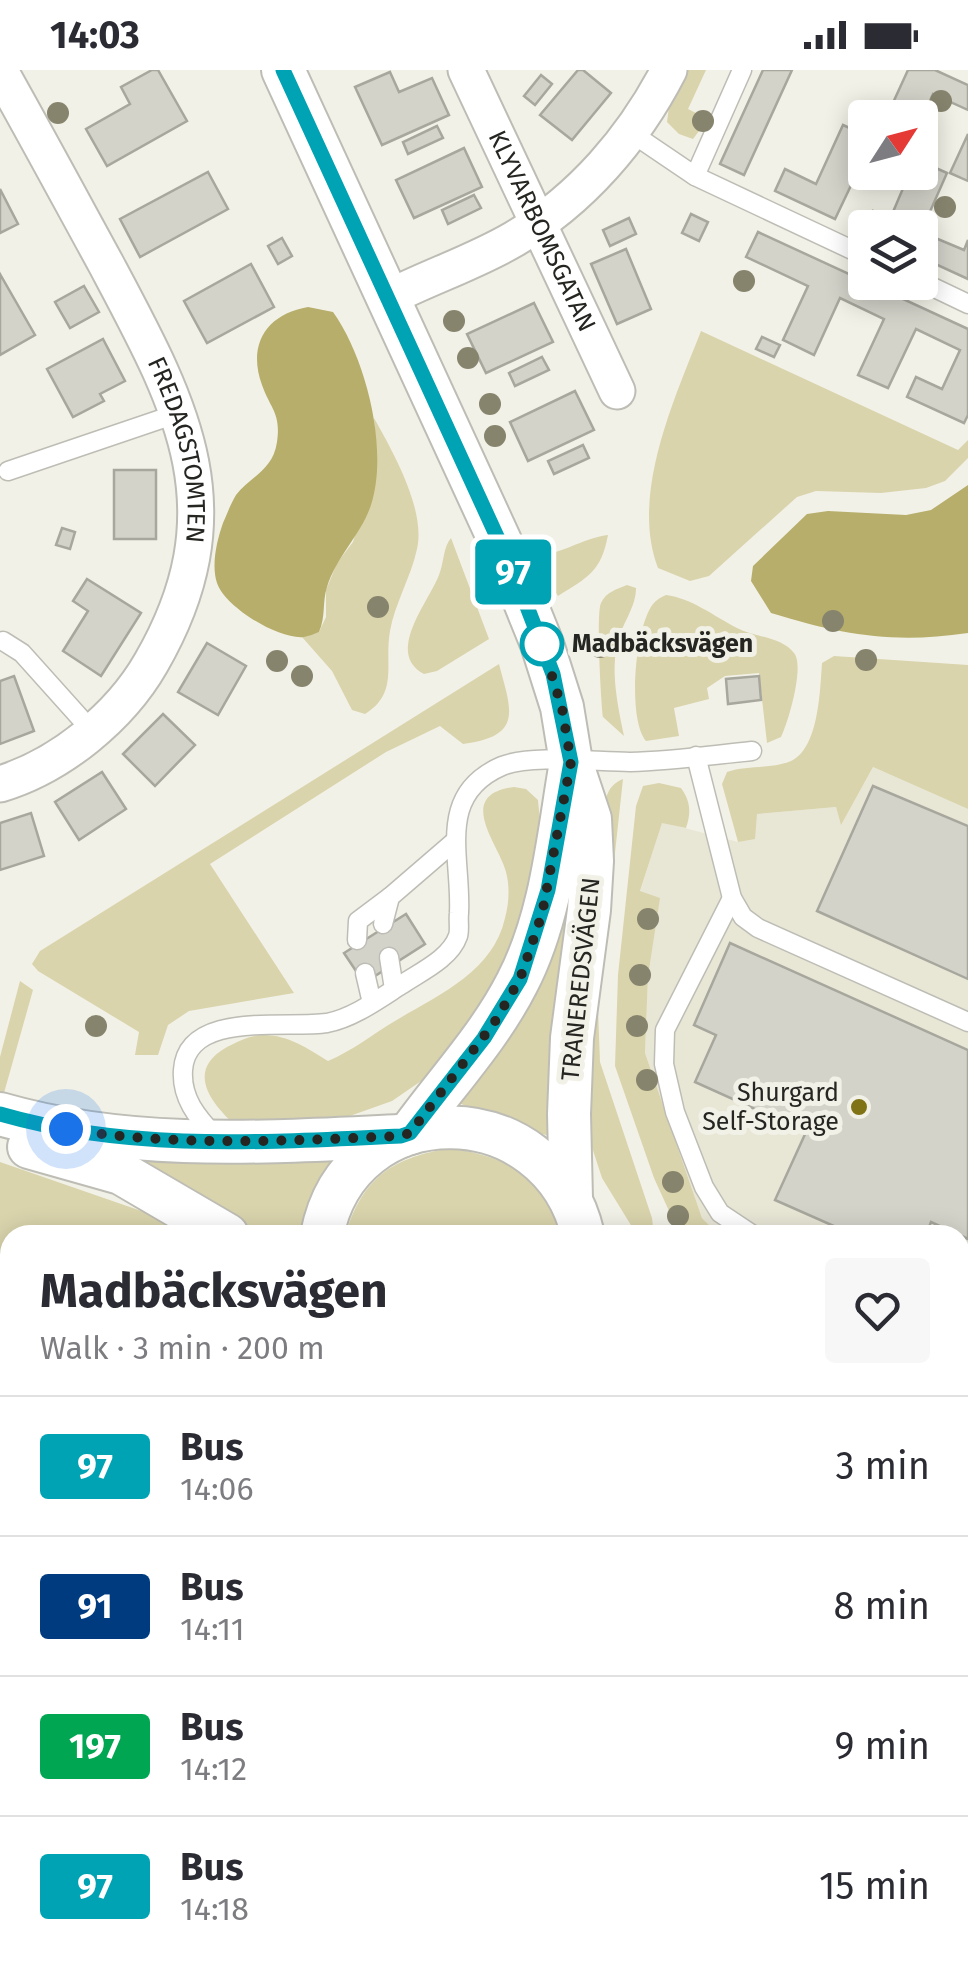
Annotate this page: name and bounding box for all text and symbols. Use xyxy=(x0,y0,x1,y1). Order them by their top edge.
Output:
text: 14:03 xyxy=(50,12,140,58)
north arrow xyxy=(848,100,938,190)
map controls xyxy=(848,100,938,300)
street label: KLYVARBOMSGATAN xyxy=(482,126,602,336)
button: layers xyxy=(848,210,938,300)
street label: FREDAGSTOMTEN xyxy=(141,352,211,544)
line badge: 97 xyxy=(468,540,558,604)
text: 97 xyxy=(495,551,531,593)
marker: Madbäcksvägen xyxy=(521,623,563,665)
place label: Madbäcksvägen xyxy=(572,629,753,659)
street label: TRANEREDSVÄGEN xyxy=(555,876,607,1082)
place label: Shurgard Self-Storage xyxy=(702,1078,839,1137)
marker: Shurgard Self-Storage xyxy=(848,1096,870,1118)
your location xyxy=(41,1104,91,1154)
button: heart xyxy=(825,1258,930,1363)
text: Madbäcksvägen xyxy=(40,1262,388,1320)
text: Walk · 3 min · 200 m xyxy=(40,1329,325,1367)
text: Bus xyxy=(180,1424,244,1470)
text: 3 min xyxy=(835,1443,930,1489)
text: 97 xyxy=(77,1445,113,1487)
text: 14:06 xyxy=(180,1470,253,1508)
text: Bus xyxy=(180,1564,244,1610)
text: 8 min xyxy=(833,1583,930,1629)
text: 91 xyxy=(77,1585,113,1627)
text: 14:11 xyxy=(180,1610,245,1648)
text: Bus xyxy=(180,1704,244,1750)
text: 9 min xyxy=(834,1723,930,1769)
text: 197 xyxy=(69,1725,121,1767)
text: 14:12 xyxy=(180,1750,247,1788)
text: Bus xyxy=(180,1844,244,1890)
text: 15 min xyxy=(819,1863,930,1909)
text: 97 xyxy=(77,1865,113,1907)
text: 14:18 xyxy=(180,1890,249,1928)

